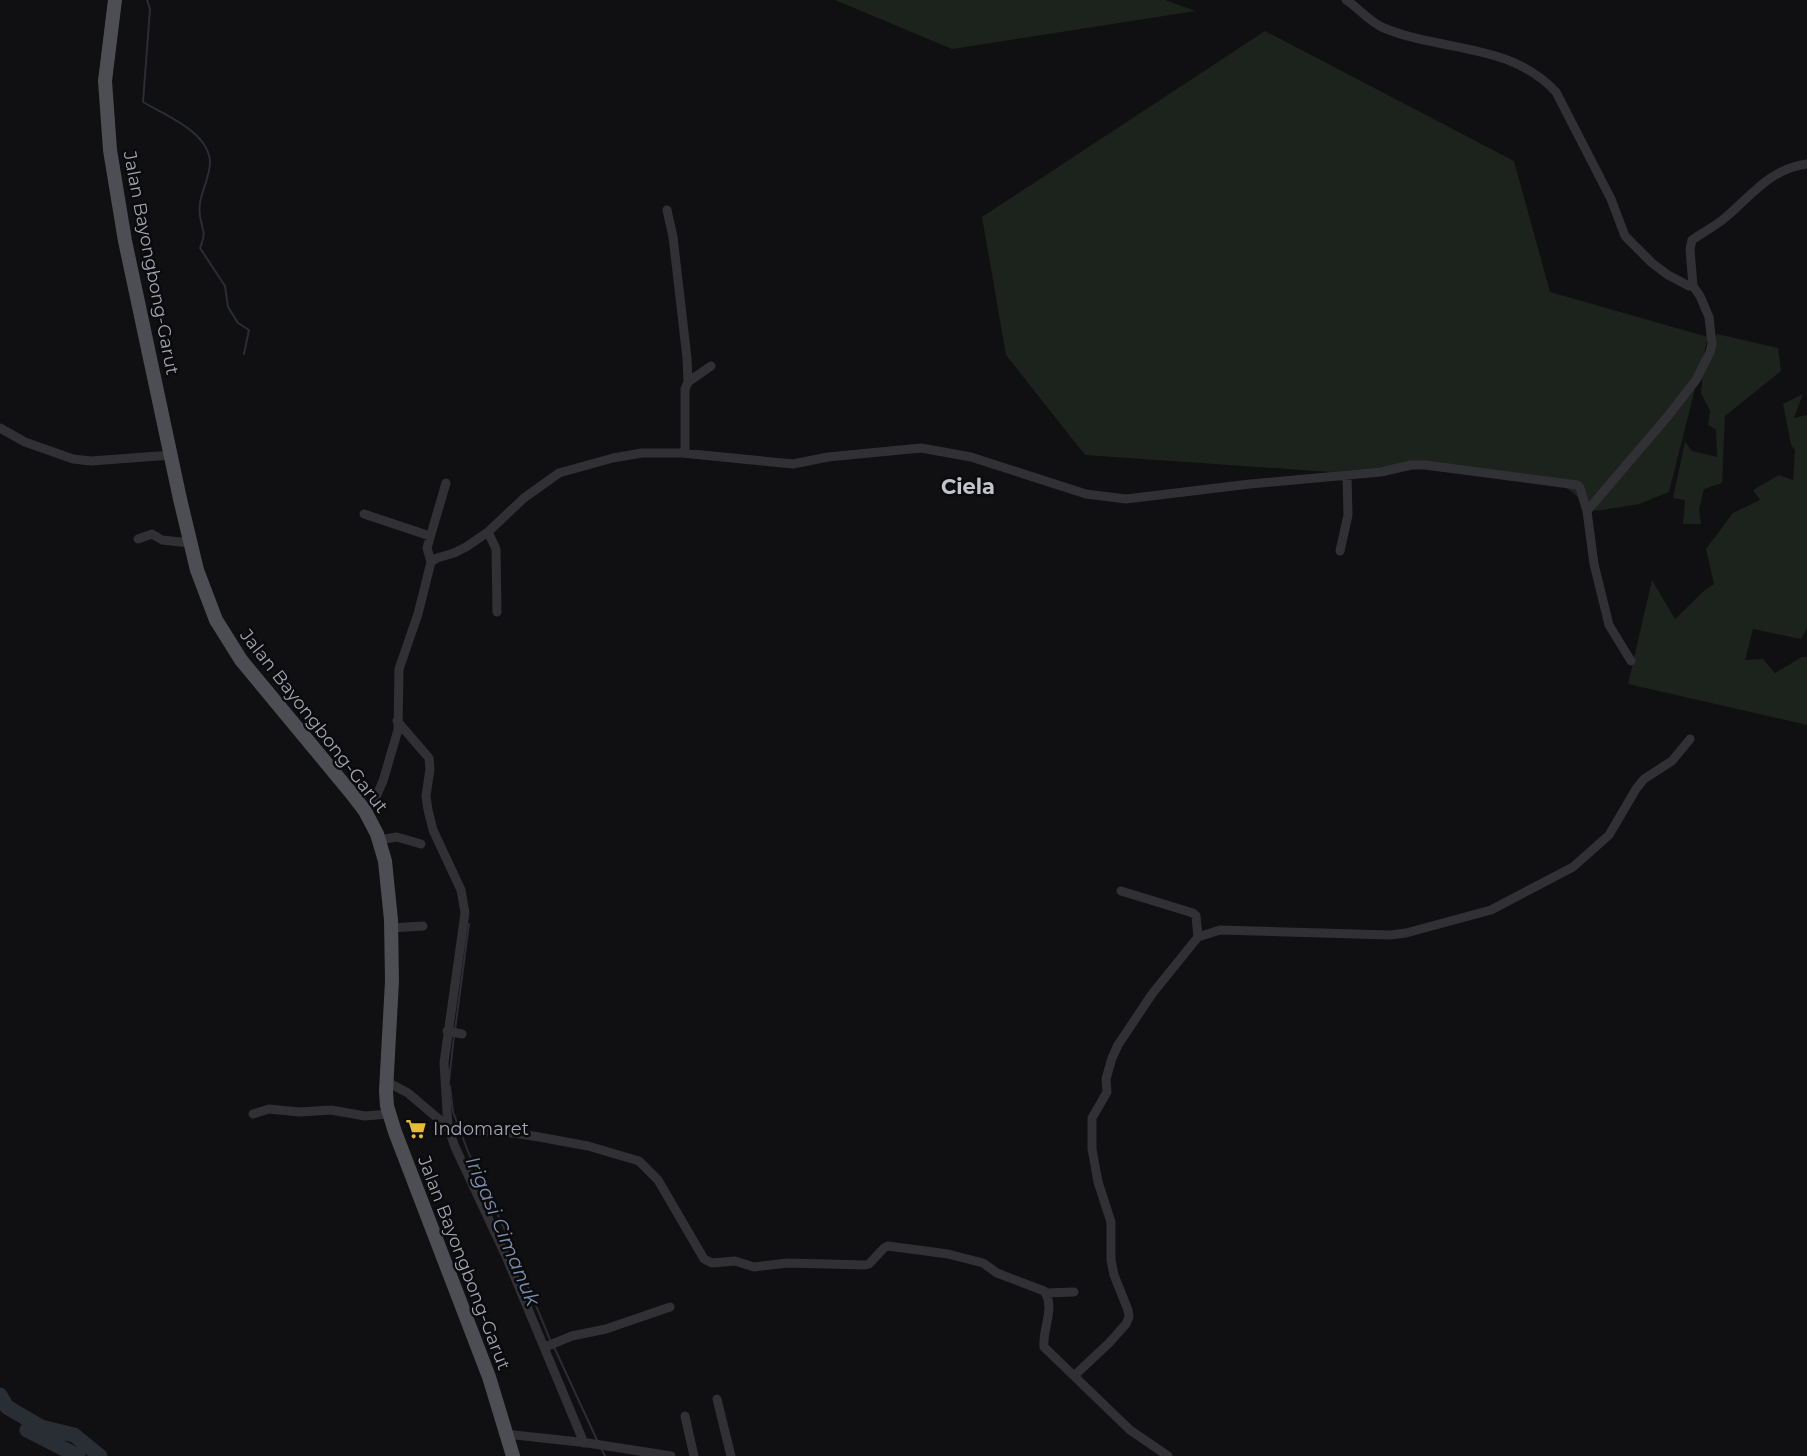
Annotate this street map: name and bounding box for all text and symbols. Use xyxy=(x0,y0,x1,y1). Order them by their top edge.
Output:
street label: Jalan Bayongbong-Garut xyxy=(118,148,183,377)
district label: Ciela xyxy=(941,474,995,499)
street label: Jalan Bayongbong-Garut xyxy=(235,624,393,817)
supermarket icon: Indomaret xyxy=(404,1117,428,1141)
place label: Indomaret xyxy=(433,1118,529,1140)
street label: Jalan Bayongbong-Garut xyxy=(413,1152,515,1373)
water label: Irigasi Cimanuk xyxy=(461,1153,546,1310)

